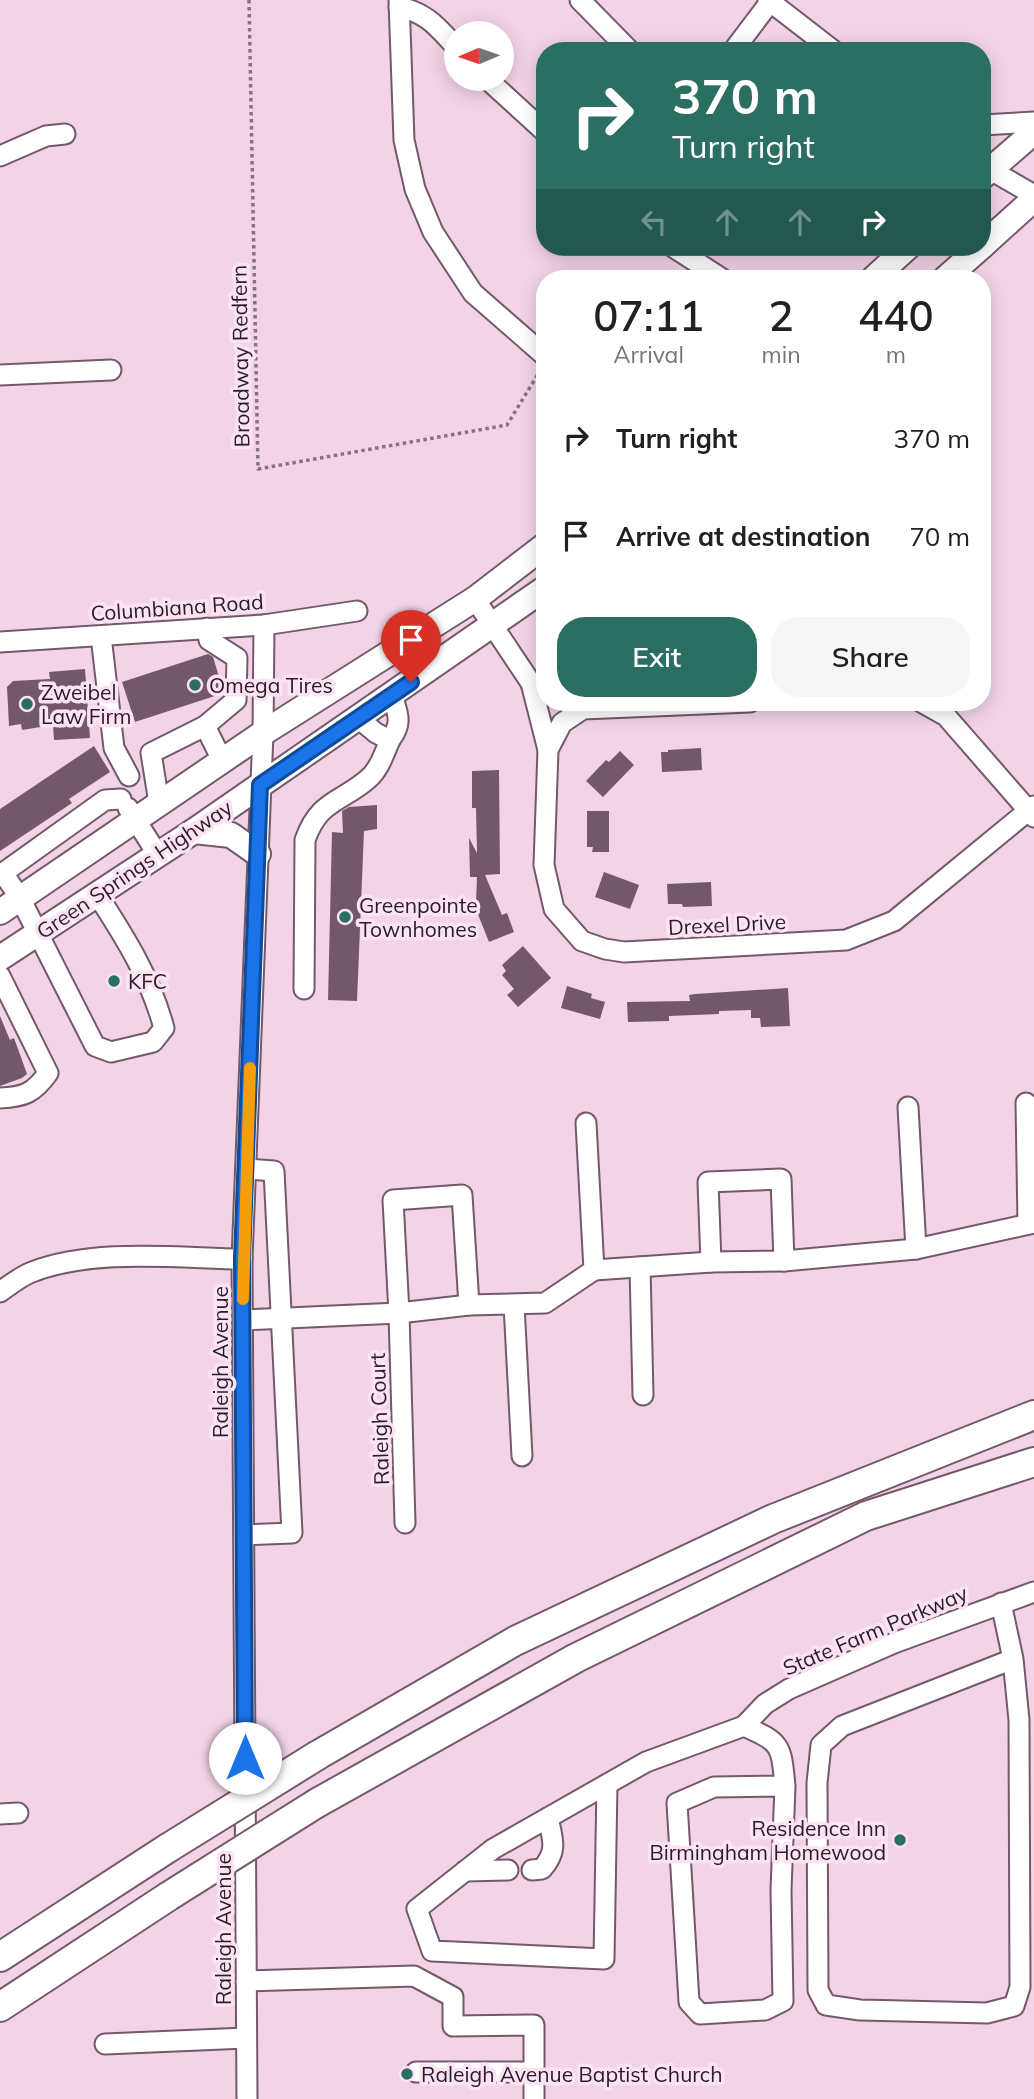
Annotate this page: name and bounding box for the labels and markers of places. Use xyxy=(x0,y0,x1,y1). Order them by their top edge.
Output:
pin xyxy=(381,610,441,682)
place label: Omega Tires xyxy=(209,672,333,698)
marker: Omega Tires xyxy=(187,677,203,693)
place label: Zweibel Law Firm xyxy=(41,679,132,729)
marker: Zweibel Law Firm xyxy=(19,696,35,712)
place label: Greenpointe Townhomes xyxy=(359,892,478,942)
marker: Greenpointe Townhomes xyxy=(337,909,353,925)
place label: KFC xyxy=(128,968,167,994)
marker: KFC xyxy=(106,973,122,989)
place label: Residence Inn Birmingham Homewood xyxy=(649,1815,886,1865)
marker: Residence Inn Birmingham Homewood xyxy=(892,1832,908,1848)
place label: Raleigh Avenue Baptist Church xyxy=(421,2061,722,2087)
marker: Raleigh Avenue Baptist Church xyxy=(399,2066,415,2082)

